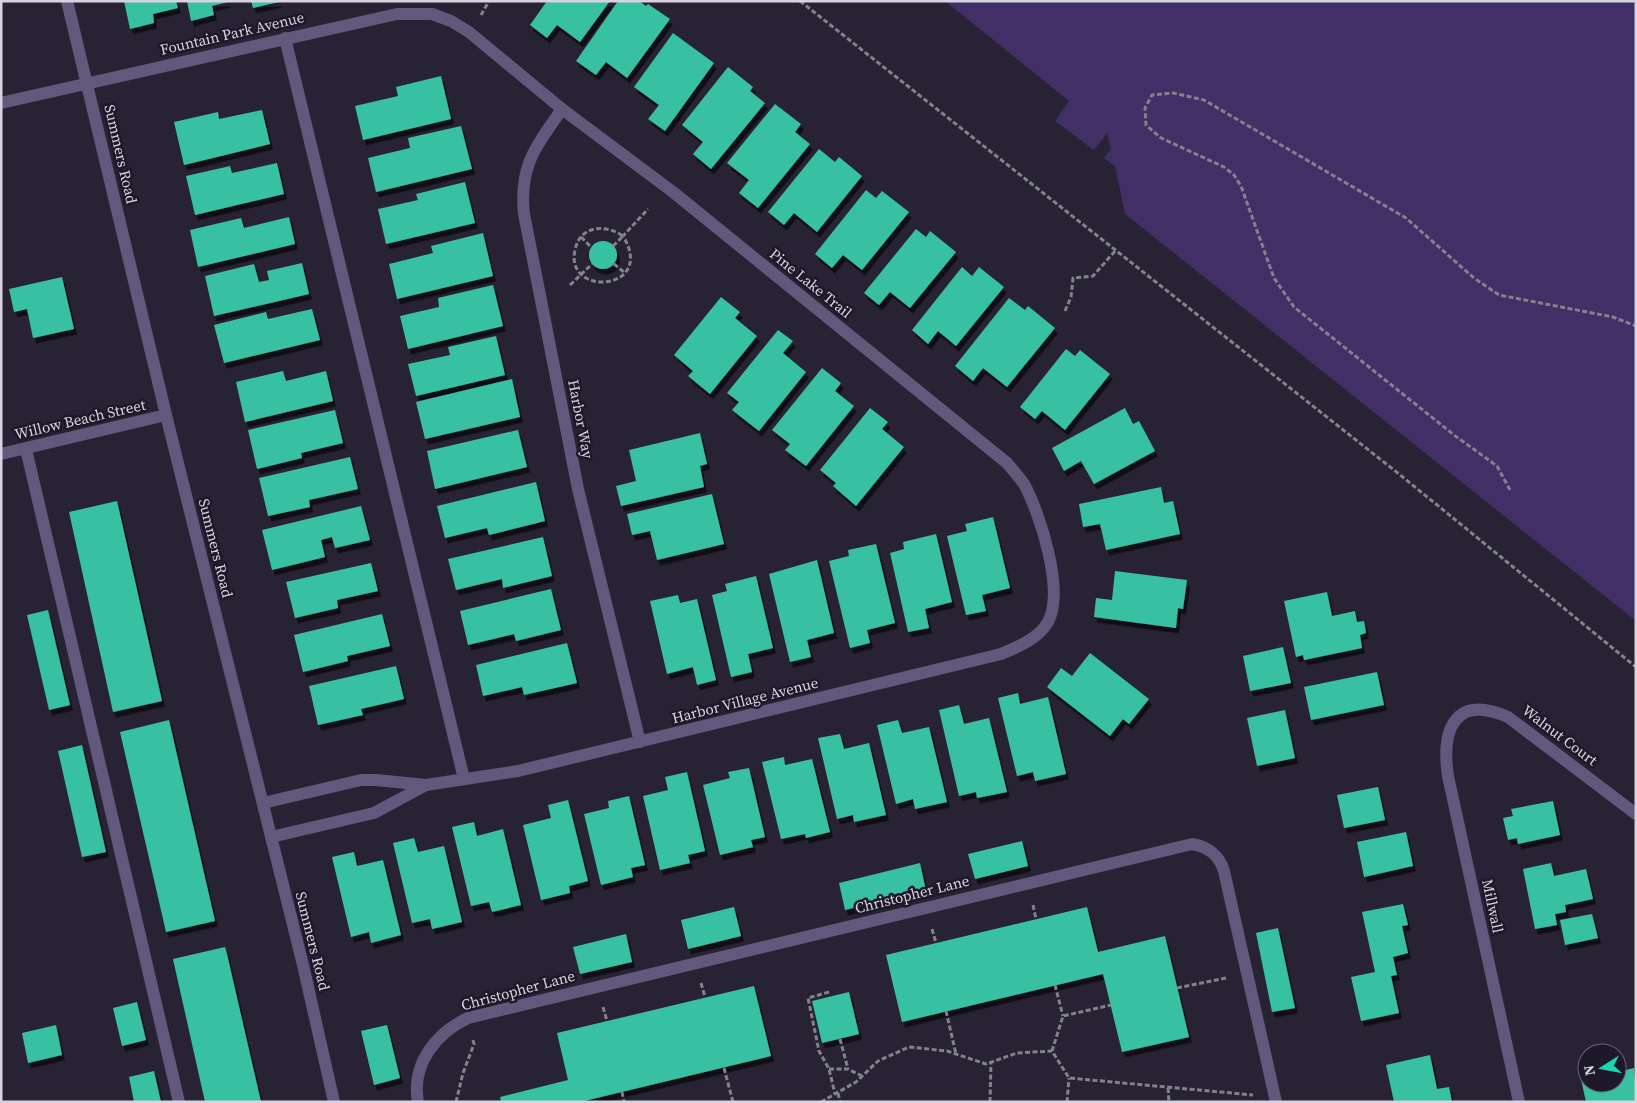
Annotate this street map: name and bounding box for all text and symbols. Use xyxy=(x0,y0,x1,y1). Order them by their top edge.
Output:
street label: Fountain Park Avenue xyxy=(158,6,306,60)
street label: Summers Road xyxy=(99,102,143,206)
street label: Pine Lake Trail xyxy=(765,243,857,323)
street label: Harbor Way xyxy=(563,378,599,461)
street label: Willow Beach Street xyxy=(12,394,148,444)
street label: Summers Road xyxy=(194,496,239,600)
street label: Harbor Village Avenue xyxy=(670,672,821,728)
street label: Walnut Court xyxy=(1518,700,1602,770)
street label: Christopher Lane xyxy=(853,870,972,918)
street label: Millwall xyxy=(1477,877,1509,935)
street label: Summers Road xyxy=(291,889,336,993)
street label: Christopher Lane xyxy=(459,965,578,1015)
north arrow xyxy=(1577,1043,1627,1093)
text: N xyxy=(1578,1064,1600,1077)

